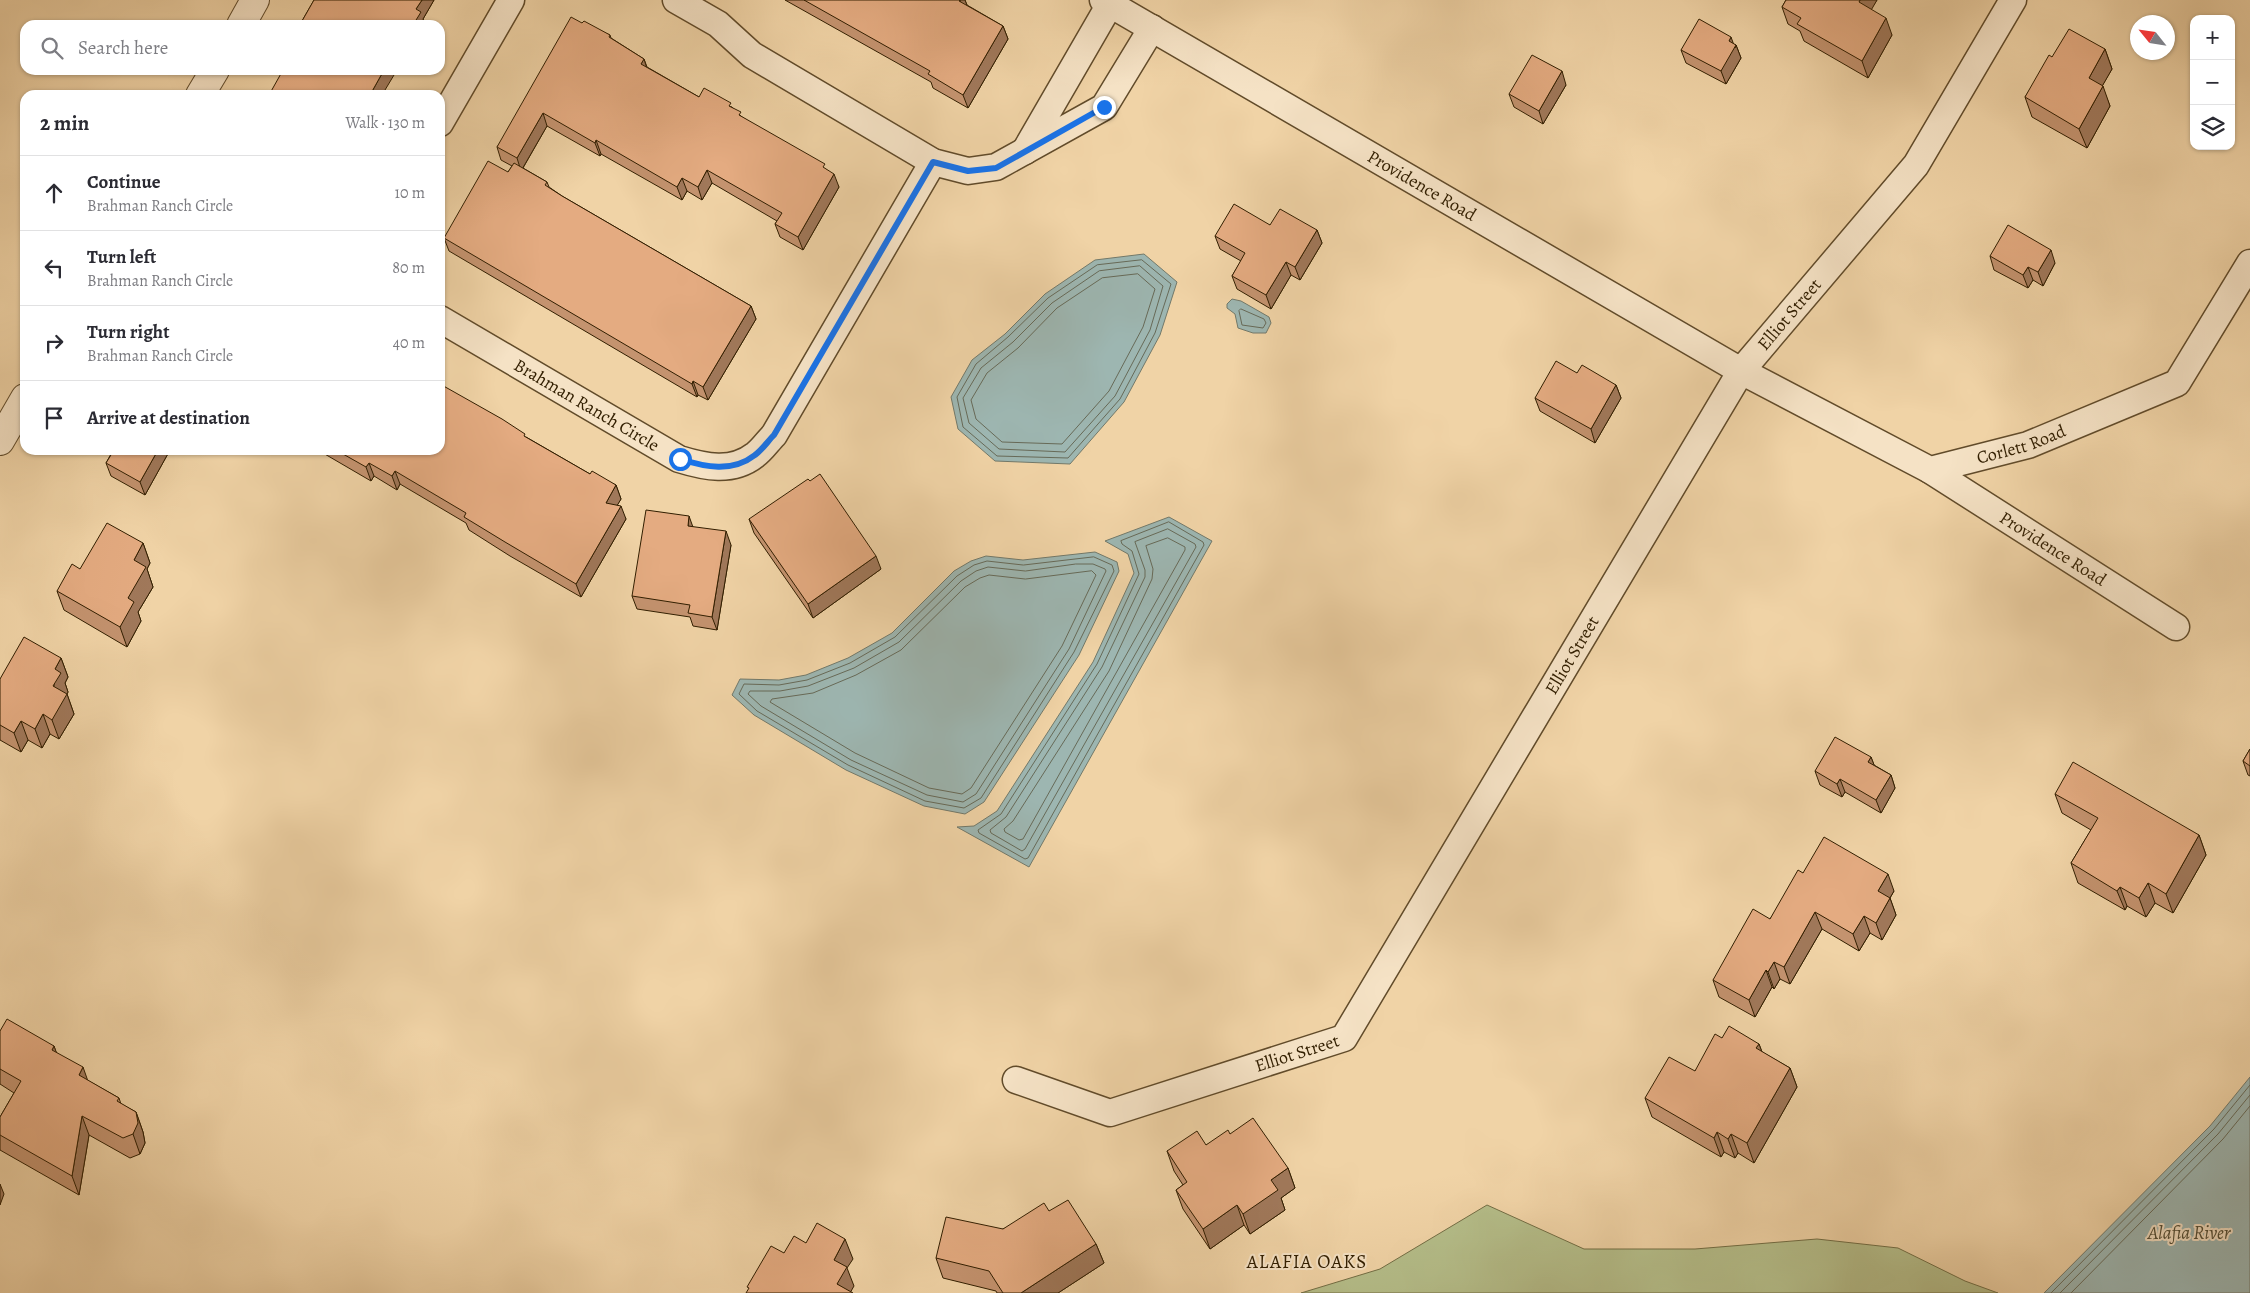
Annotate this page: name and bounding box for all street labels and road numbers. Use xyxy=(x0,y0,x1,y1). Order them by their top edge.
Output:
street label: Providence Road xyxy=(1363,144,1481,227)
street label: Elliot Street xyxy=(1752,273,1827,355)
street label: Brahman Ranch Circle xyxy=(510,353,664,457)
street label: Corlett Road xyxy=(1974,419,2069,470)
street label: Providence Road xyxy=(1995,506,2111,592)
street label: Elliot Street xyxy=(1539,611,1605,699)
street label: Elliot Street xyxy=(1252,1028,1342,1078)

